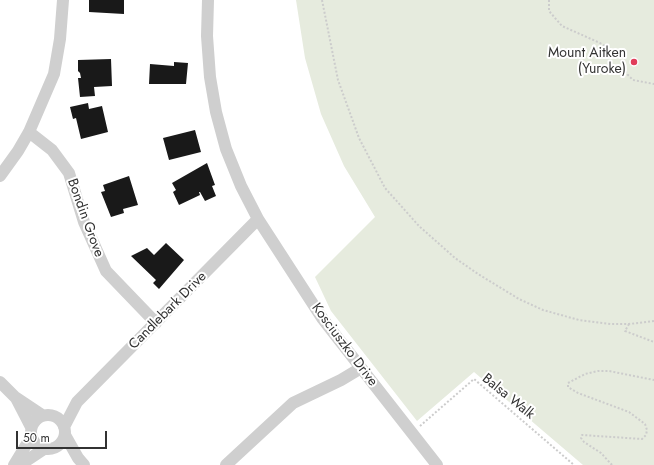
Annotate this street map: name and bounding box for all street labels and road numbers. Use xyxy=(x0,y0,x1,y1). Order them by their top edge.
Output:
street label: Bondin Grove xyxy=(63,177,107,259)
street label: Candlebark Drive xyxy=(126,269,210,353)
street label: Kosciuszko Drive xyxy=(307,300,381,390)
street label: Balsa Walk xyxy=(478,371,538,423)

